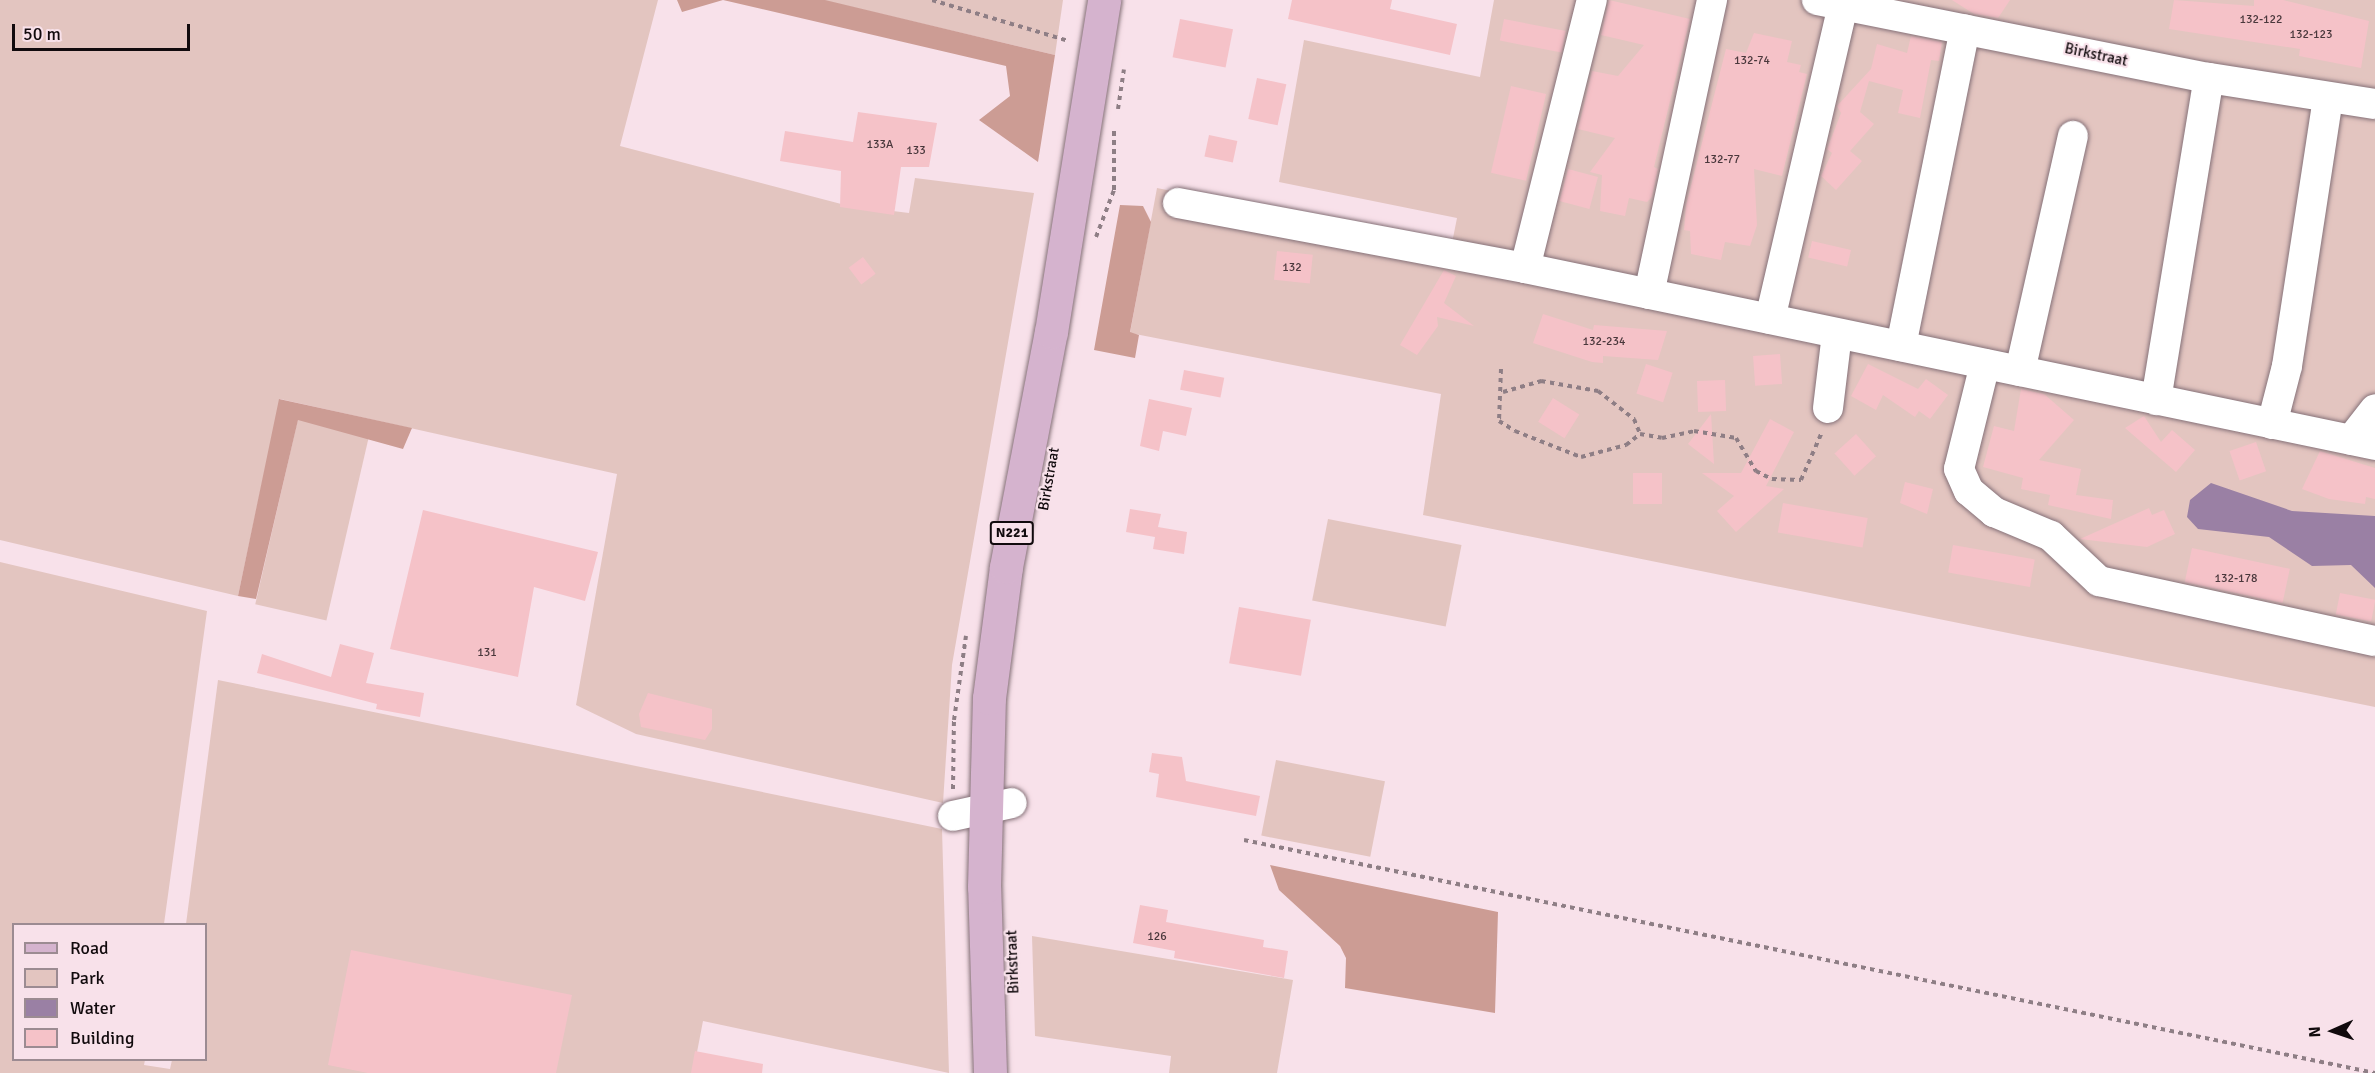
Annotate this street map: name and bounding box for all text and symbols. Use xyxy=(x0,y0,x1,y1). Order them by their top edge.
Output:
scale bar xyxy=(15,12,194,50)
house number: 132-122 xyxy=(2239,13,2283,27)
text: 50 m xyxy=(23,23,61,45)
house number: 132-123 xyxy=(2289,28,2333,42)
street label: Birkstraat xyxy=(2063,40,2129,70)
house number: 132-74 xyxy=(1734,54,1770,68)
house number: 133A xyxy=(867,138,893,152)
house number: 133 xyxy=(906,144,926,158)
house number: 132-77 xyxy=(1704,153,1740,167)
house number: 132 xyxy=(1282,261,1302,275)
house number: 132-234 xyxy=(1582,335,1626,349)
street label: Birkstraat xyxy=(1035,446,1063,512)
road number: N221 xyxy=(990,522,1034,544)
house number: 132-178 xyxy=(2214,572,2258,586)
house number: 131 xyxy=(477,646,497,660)
legend xyxy=(12,923,207,1061)
street label: Birkstraat xyxy=(1003,930,1023,994)
house number: 126 xyxy=(1147,930,1167,944)
text: Road xyxy=(70,937,109,959)
text: Park xyxy=(70,967,105,989)
text: Water xyxy=(70,997,115,1019)
north arrow xyxy=(2303,1001,2363,1061)
text: N xyxy=(2305,1026,2325,1038)
text: Building xyxy=(70,1027,134,1049)

